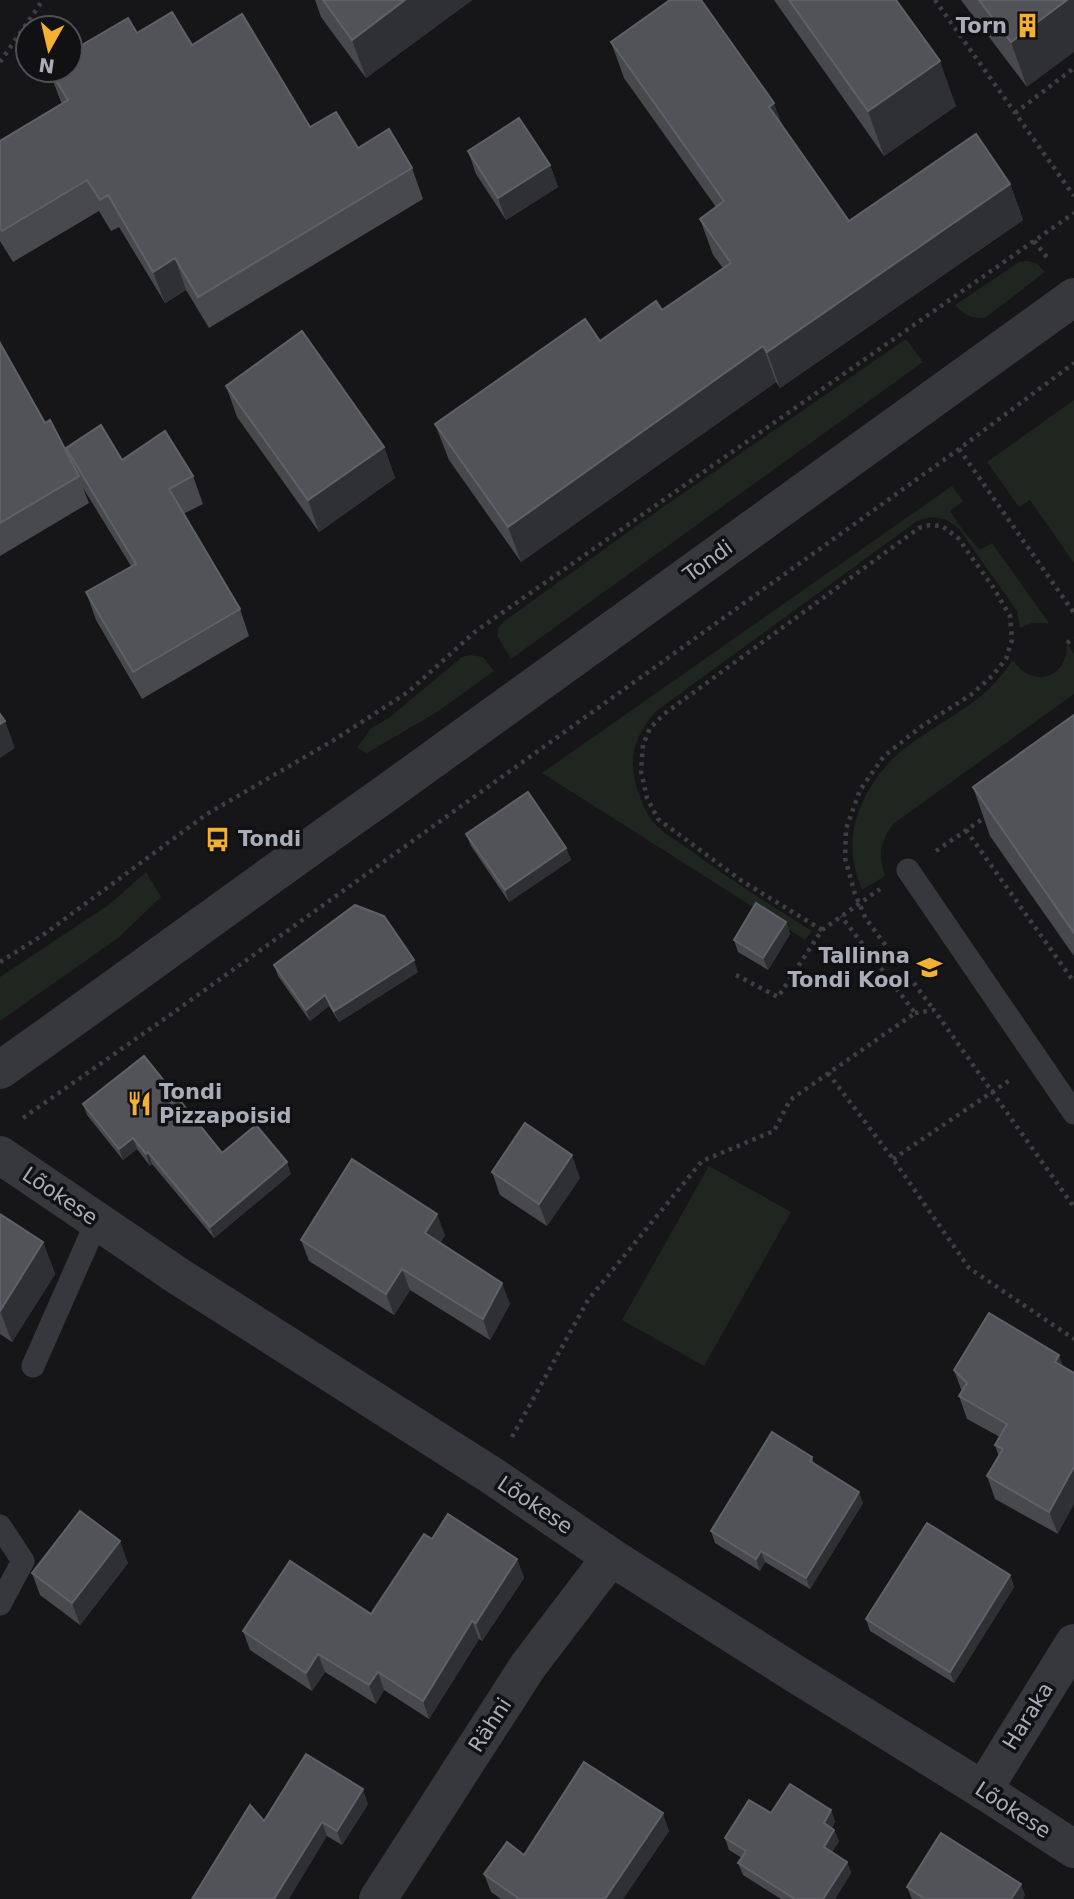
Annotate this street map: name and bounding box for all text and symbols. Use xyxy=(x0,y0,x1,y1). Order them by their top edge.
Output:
building icon: Torn xyxy=(1013,12,1041,40)
north arrow xyxy=(14,14,84,84)
place label: Torn xyxy=(956,14,1007,38)
text: N xyxy=(37,54,56,78)
street label: Tondi xyxy=(678,535,737,587)
bus stop icon: Tondi xyxy=(204,825,232,853)
place label: Tondi xyxy=(238,827,301,851)
place label: Tallinna Tondi Kool xyxy=(788,944,910,992)
school or university icon: Tallinna Tondi Kool xyxy=(916,954,944,982)
place label: Tondi Pizzapoisid xyxy=(159,1080,292,1128)
restaurant icon: Tondi Pizzapoisid xyxy=(125,1090,153,1118)
street label: Lõokese xyxy=(18,1162,102,1230)
street label: Lõokese xyxy=(493,1471,577,1539)
street label: Haraka xyxy=(998,1678,1058,1754)
street label: Rähni xyxy=(464,1694,516,1756)
street label: Lõokese xyxy=(971,1777,1055,1843)

